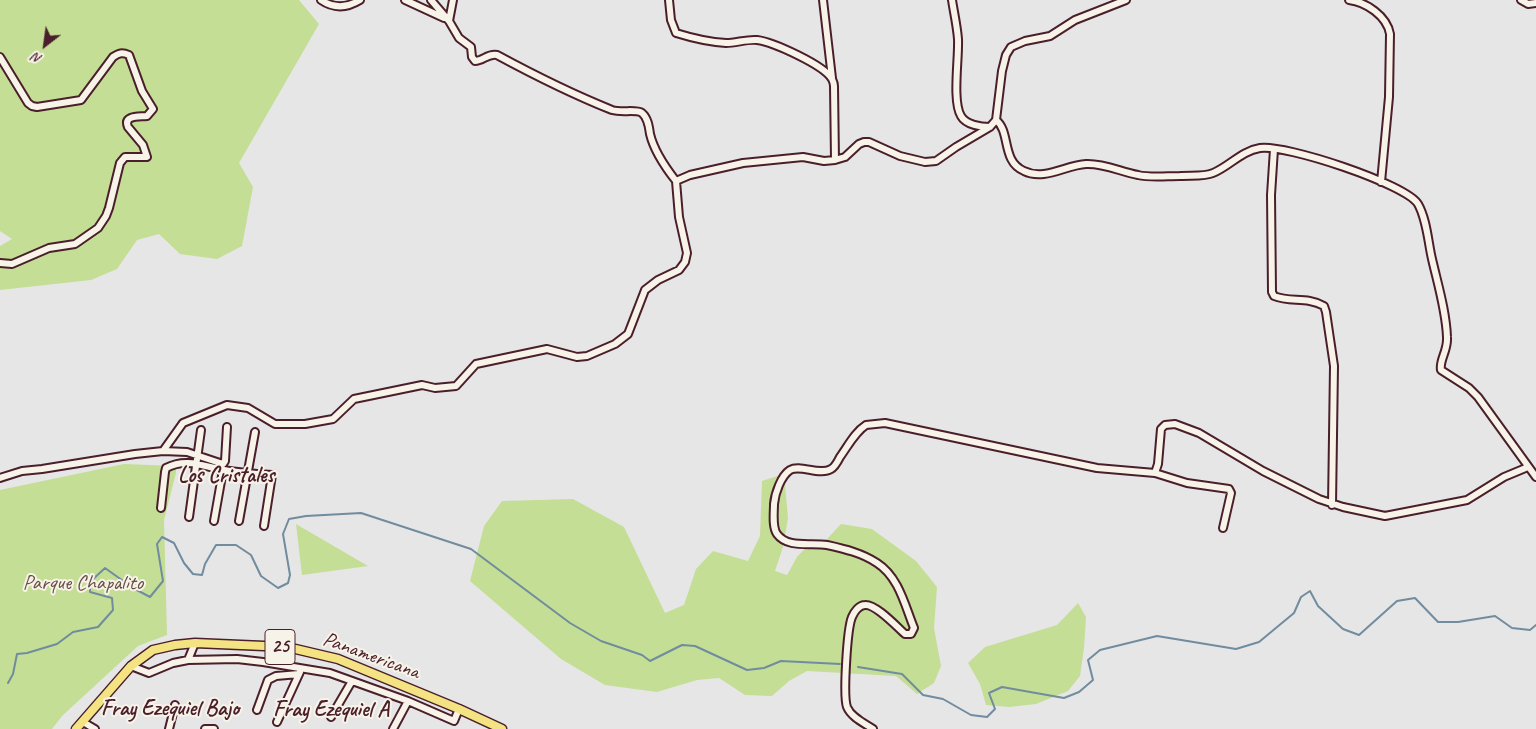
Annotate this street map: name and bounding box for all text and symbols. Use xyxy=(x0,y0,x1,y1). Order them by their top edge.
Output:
north arrow xyxy=(20,20,70,70)
text: N xyxy=(29,49,45,68)
district label: Los Cristales xyxy=(178,463,274,489)
park label: Parque Chapalito xyxy=(23,570,143,596)
street label: Panamericana xyxy=(319,627,423,685)
road number: 25 xyxy=(265,630,295,664)
district label: Fray Ezequiel Bajo xyxy=(101,696,239,722)
district label: Fray Ezequiel A xyxy=(273,697,389,723)

